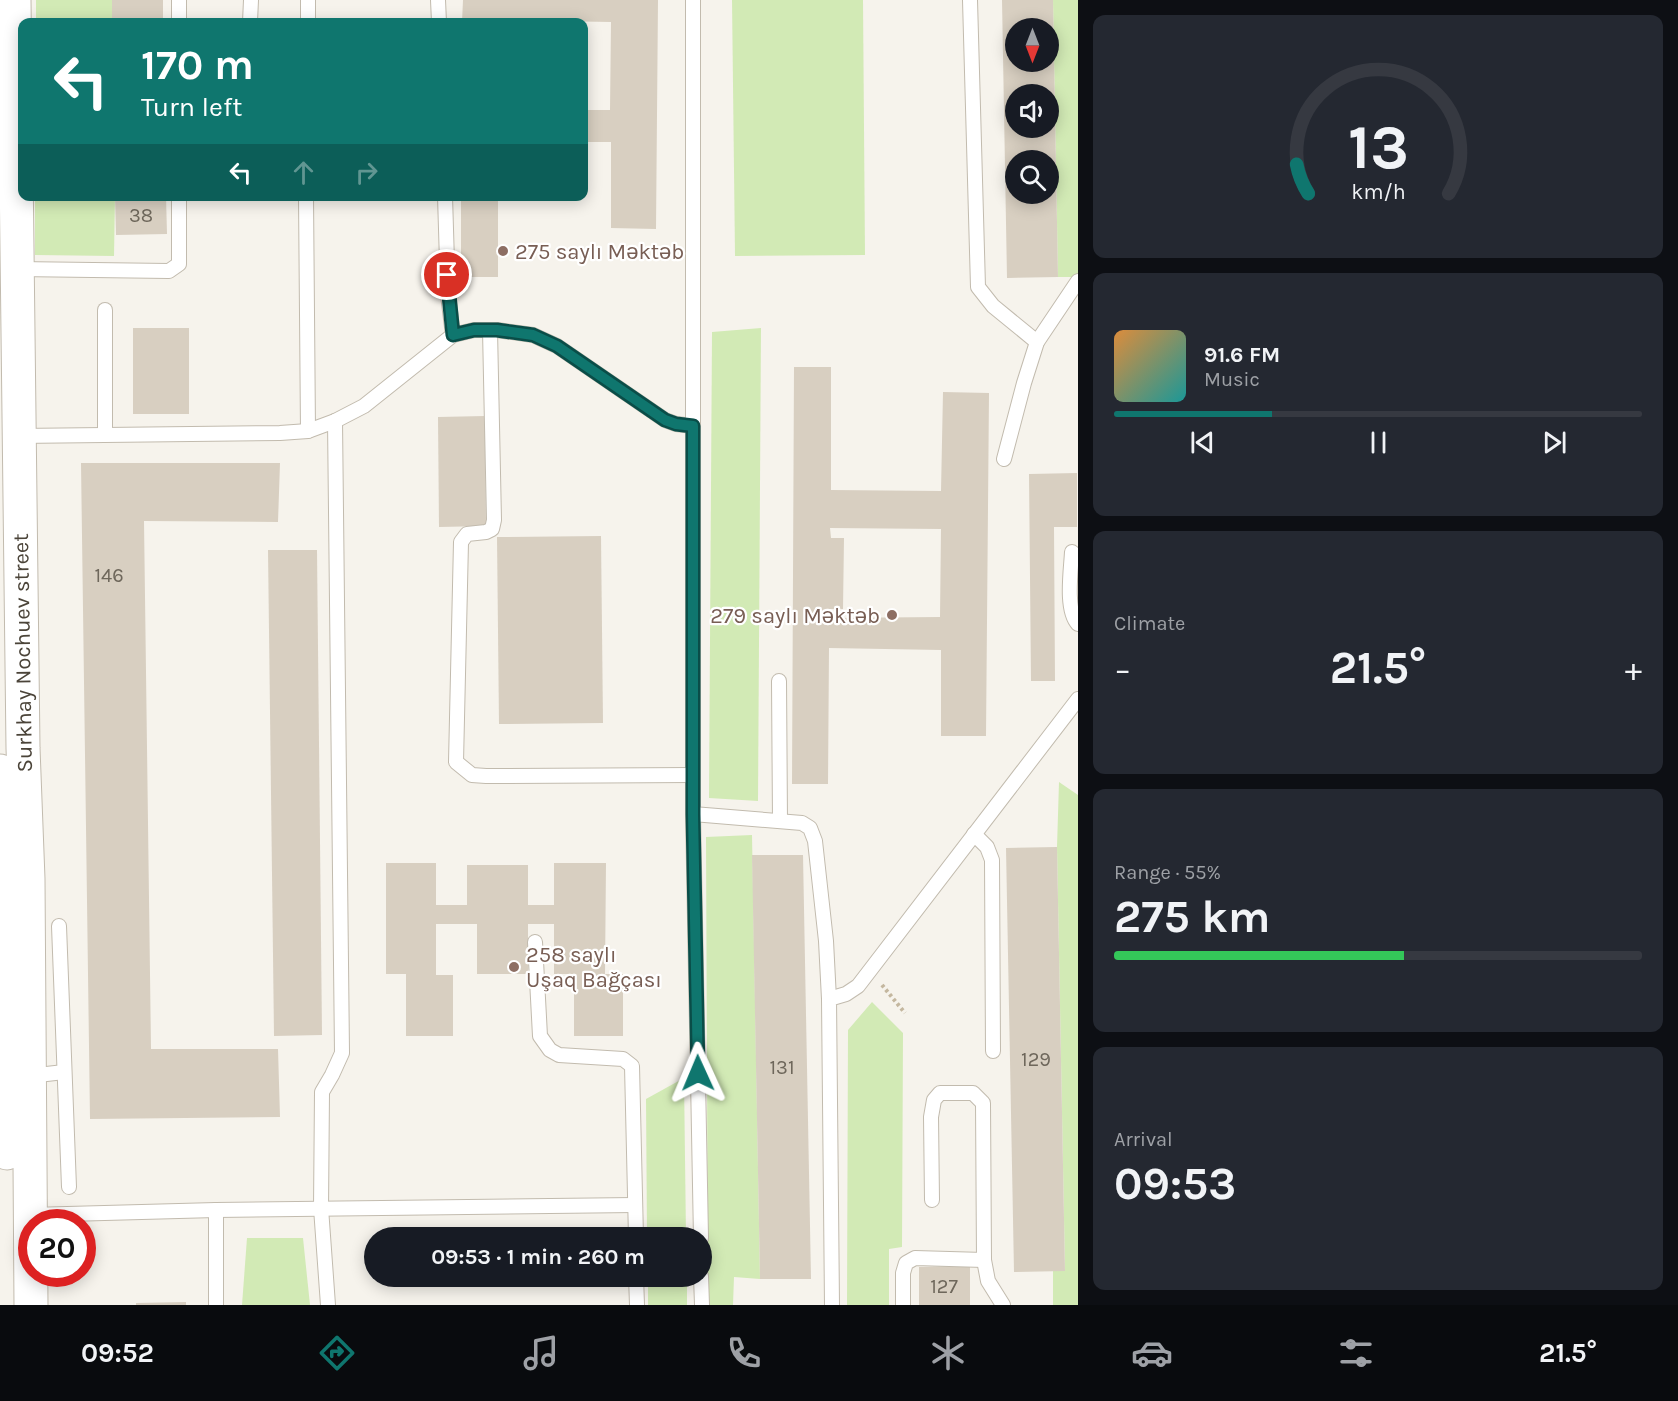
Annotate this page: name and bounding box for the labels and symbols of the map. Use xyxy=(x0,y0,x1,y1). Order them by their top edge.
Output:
north arrow xyxy=(1005,18,1059,72)
house number: 38 xyxy=(129,204,153,227)
place label: 275 saylı Məktəb xyxy=(515,239,684,265)
marker: 275 saylı Məktəb xyxy=(496,244,510,258)
pin xyxy=(421,249,472,300)
street label: Surkhay Nochuev street xyxy=(8,533,38,773)
house number: 146 xyxy=(94,564,124,587)
place label: 279 saylı Məktəb xyxy=(710,603,880,629)
marker: 279 saylı Məktəb xyxy=(885,608,899,622)
place label: 258 saylı Uşaq Bağçası xyxy=(526,942,662,993)
marker: 258 saylı Uşaq Bağçası xyxy=(507,960,521,974)
position arrow xyxy=(666,1041,730,1105)
house number: 129 xyxy=(1021,1048,1051,1071)
house number: 131 xyxy=(769,1056,795,1079)
speed limit sign: 20 xyxy=(18,1209,96,1287)
house number: 127 xyxy=(930,1275,958,1298)

